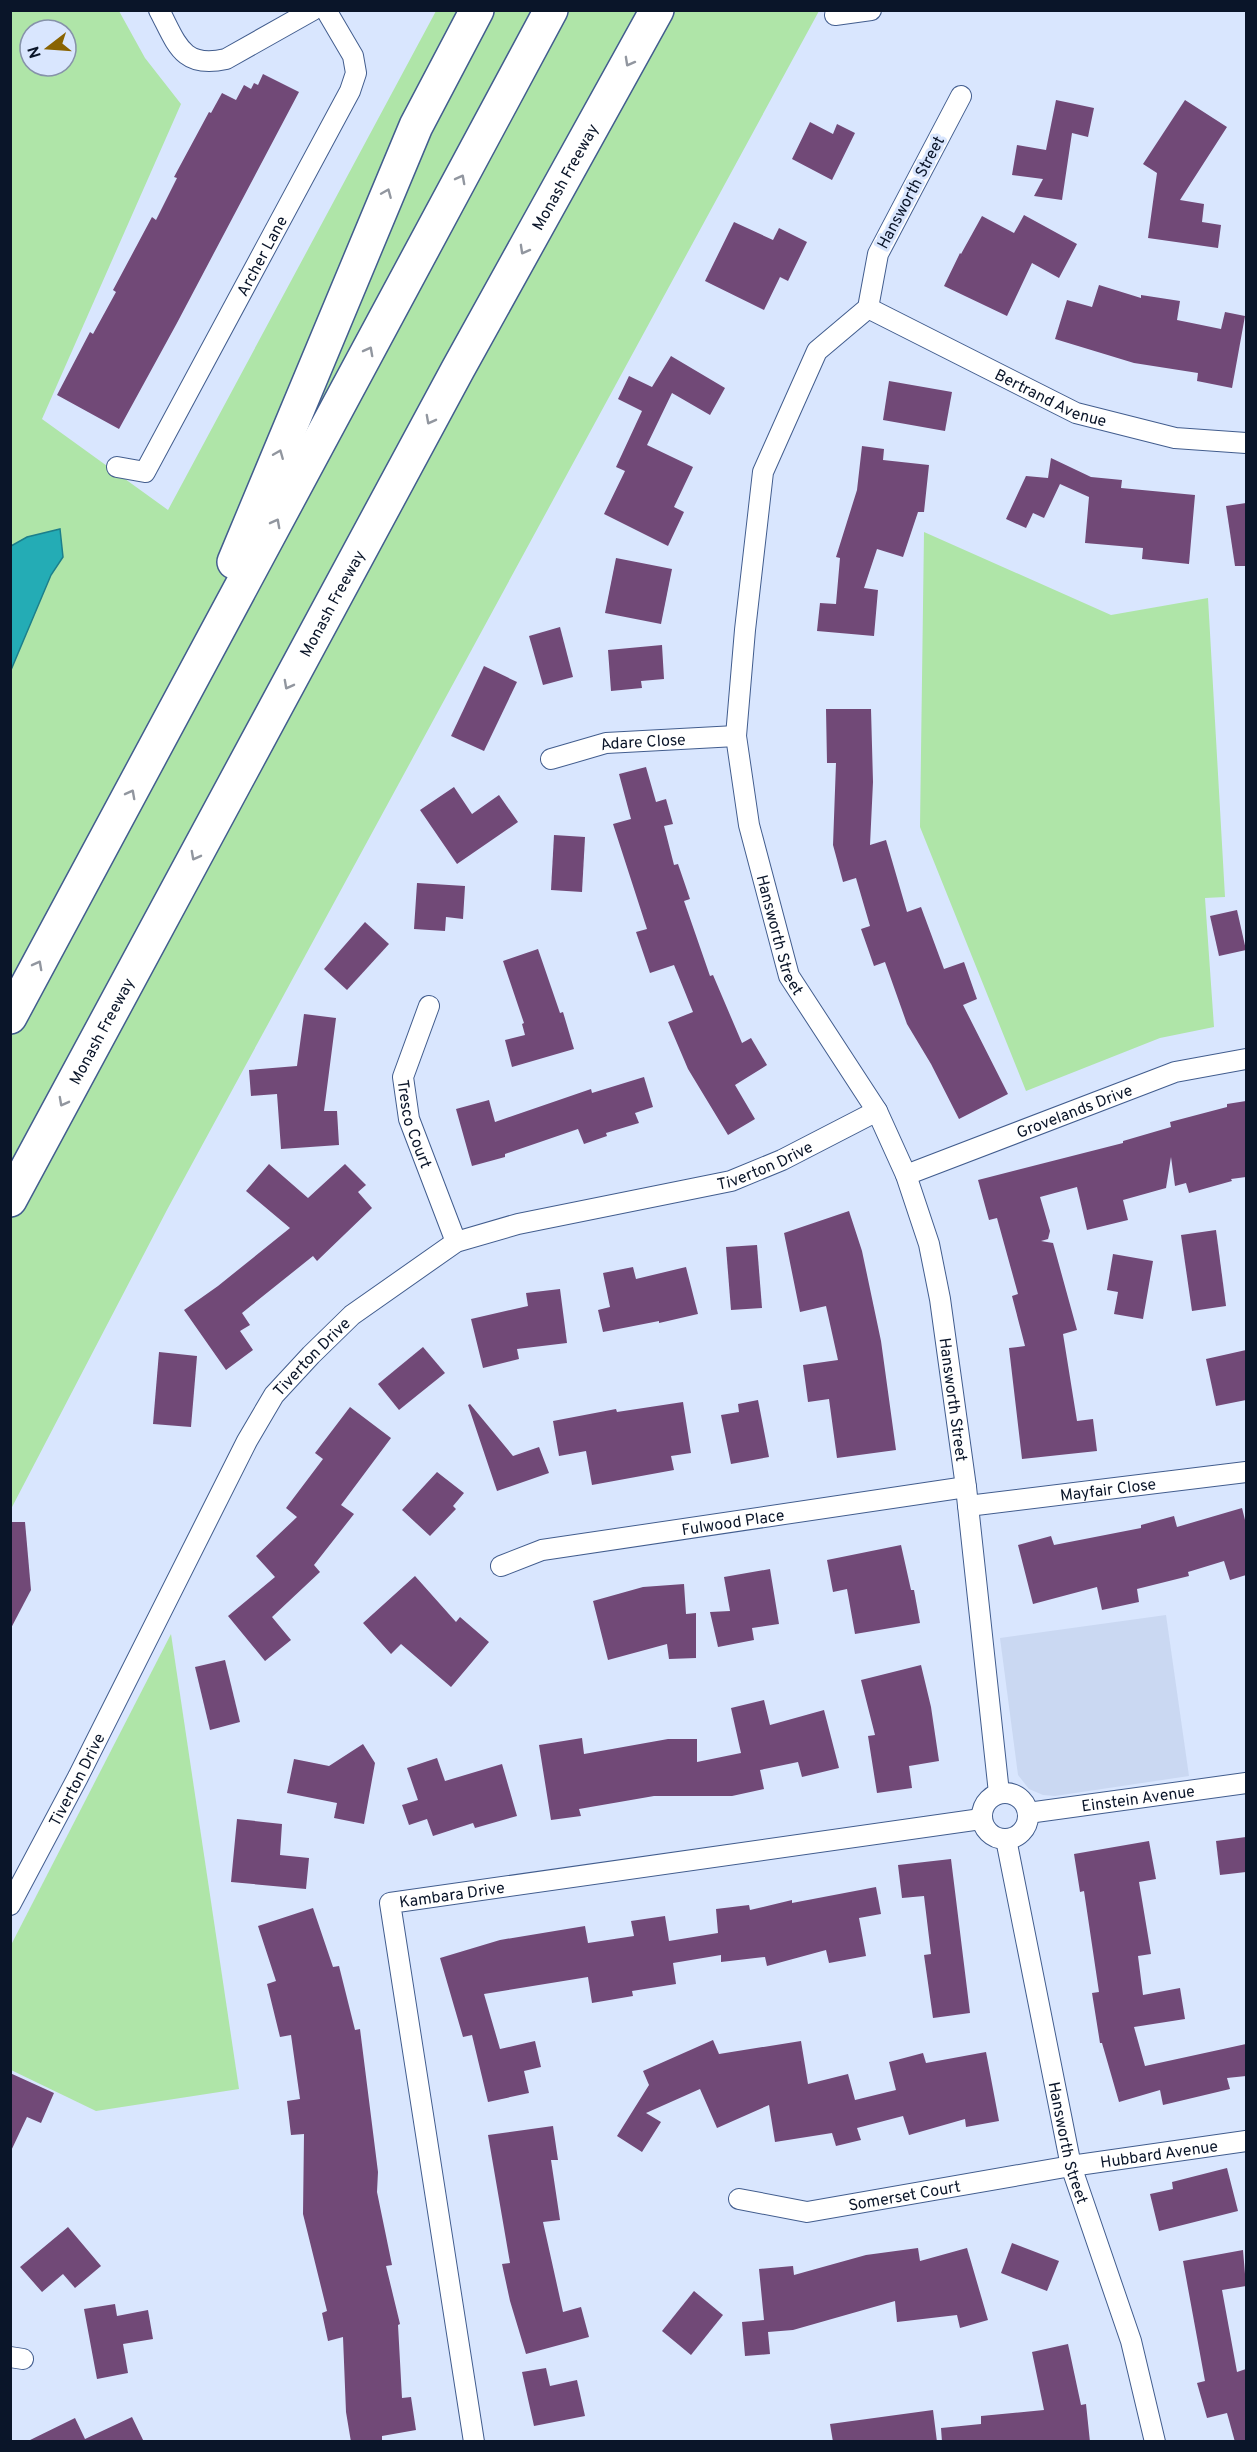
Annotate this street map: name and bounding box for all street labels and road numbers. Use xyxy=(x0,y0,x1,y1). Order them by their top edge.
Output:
street label: Monash Freeway xyxy=(529,121,604,234)
street label: Hansworth Street xyxy=(874,133,950,253)
street label: Archer Lane xyxy=(233,213,293,300)
street label: Bertrand Avenue xyxy=(991,366,1108,432)
street label: Monash Freeway xyxy=(297,547,370,661)
street label: Adare Close xyxy=(598,731,686,756)
street label: Hansworth Street xyxy=(751,873,807,1000)
street label: Monash Freeway xyxy=(66,975,140,1089)
street label: Tresco Court xyxy=(391,1079,435,1172)
street label: Grovelands Drive xyxy=(1014,1081,1136,1144)
street label: Tiverton Drive xyxy=(715,1138,817,1196)
street label: Tiverton Drive xyxy=(270,1314,355,1401)
street label: Hansworth Street xyxy=(933,1337,970,1463)
street label: Mayfair Close xyxy=(1059,1475,1157,1507)
street label: Fulwood Place xyxy=(680,1506,786,1541)
street label: Tiverton Drive xyxy=(46,1730,110,1830)
street label: Einstein Avenue xyxy=(1080,1782,1196,1818)
street label: Kambara Drive xyxy=(398,1879,506,1914)
street label: Hansworth Street xyxy=(1042,2080,1091,2207)
street label: Hubbard Avenue xyxy=(1099,2137,1219,2174)
street label: Somerset Court xyxy=(847,2177,962,2217)

